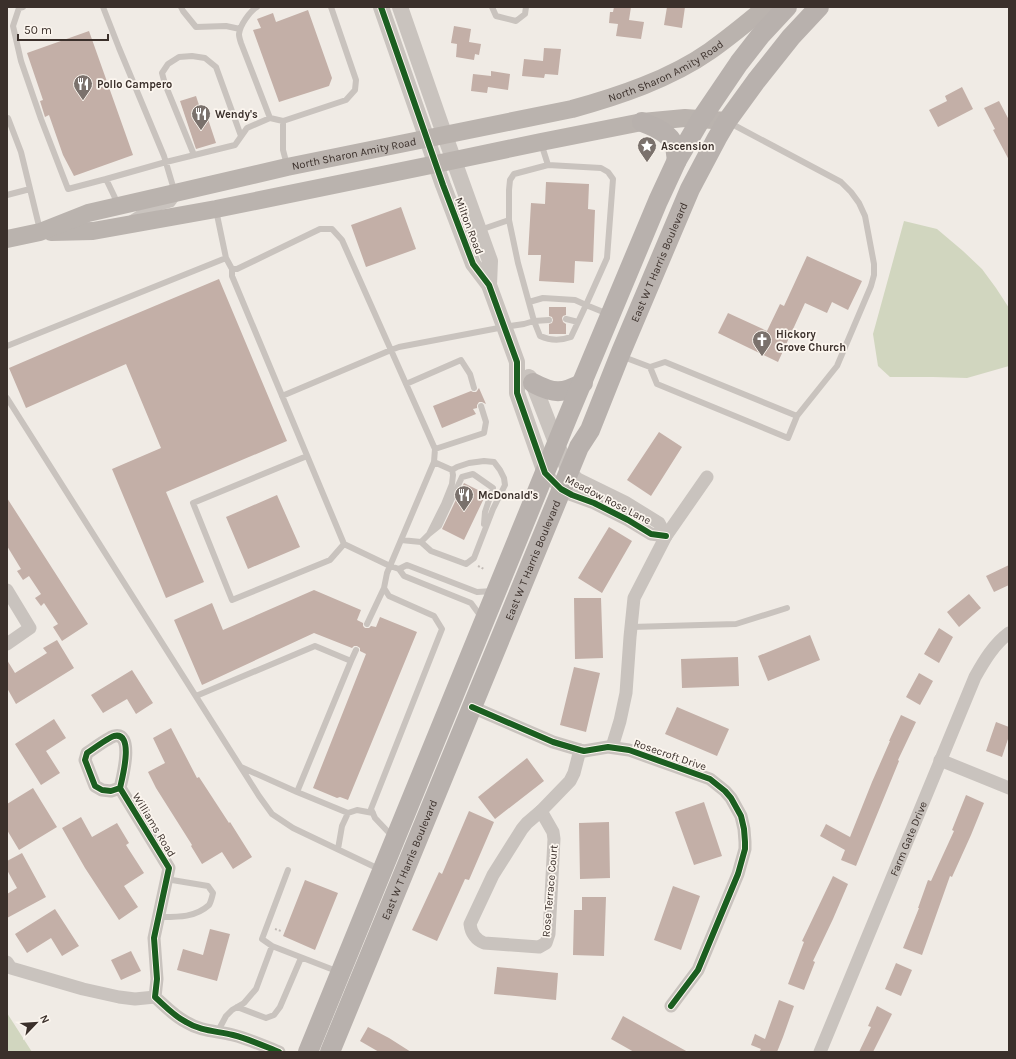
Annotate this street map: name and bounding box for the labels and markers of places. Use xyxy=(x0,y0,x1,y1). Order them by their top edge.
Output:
restaurant icon: Pollo Campero xyxy=(72,73,94,101)
place label: Pollo Campero xyxy=(97,78,172,91)
restaurant icon: Wendy's xyxy=(190,103,212,131)
place label: Wendy's xyxy=(215,108,258,121)
place icon: Ascension xyxy=(636,135,658,163)
place label: Ascension xyxy=(661,140,715,153)
place label: Hickory Grove Church xyxy=(776,328,846,354)
church icon: Hickory Grove Church xyxy=(751,329,773,357)
restaurant icon: McDonald's xyxy=(453,484,475,512)
place label: McDonald's xyxy=(478,489,539,502)

